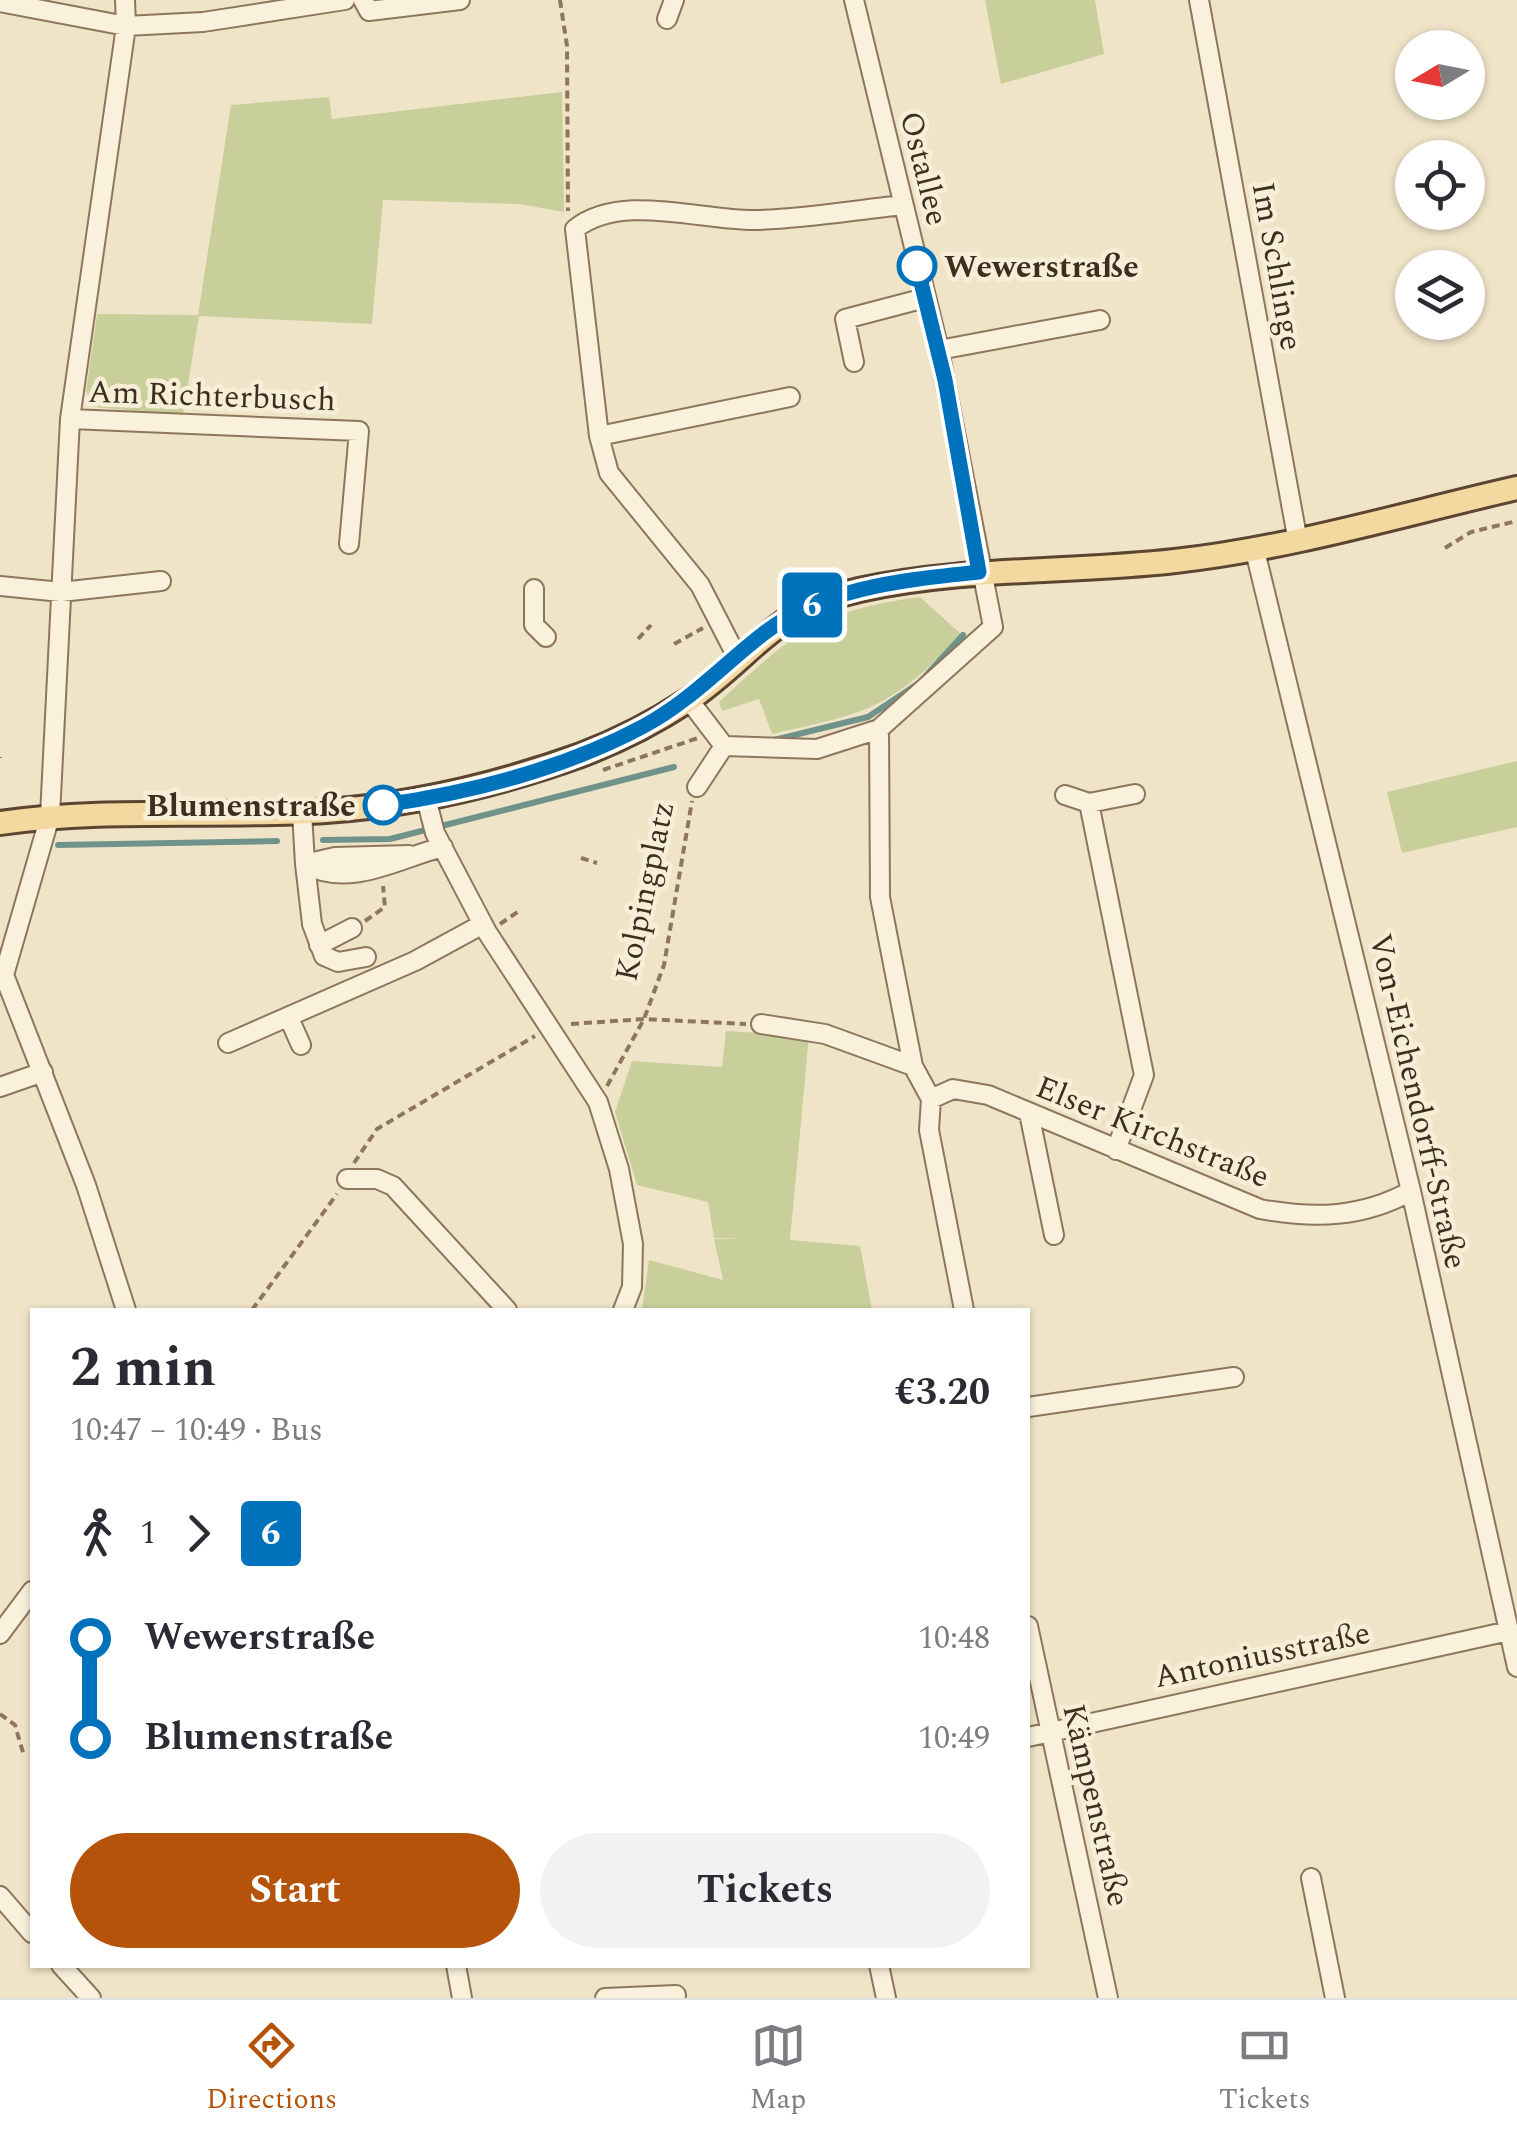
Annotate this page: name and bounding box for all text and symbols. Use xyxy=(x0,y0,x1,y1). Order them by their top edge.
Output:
north arrow xyxy=(1395,30,1485,120)
map controls xyxy=(1395,30,1485,340)
street label: Ostallee xyxy=(886,106,961,231)
button: locate xyxy=(1395,140,1485,230)
street label: Im Schlinge xyxy=(1238,178,1315,354)
place label: Wewerstraße xyxy=(944,243,1139,292)
marker: Wewerstraße xyxy=(898,247,936,285)
button: layers xyxy=(1395,250,1485,340)
street label: Am Richterbusch xyxy=(87,368,337,425)
line badge: 6 xyxy=(780,572,844,638)
text: 6 xyxy=(802,579,822,632)
place label: Blumenstraße xyxy=(146,782,356,831)
marker: Blumenstraße xyxy=(364,786,402,824)
street label: Kolpingplatz xyxy=(602,797,688,986)
street label: Von-Eichendorff-Straße xyxy=(1355,929,1480,1274)
street label: Elser Kirchstraße xyxy=(1028,1063,1277,1202)
text: 2 min xyxy=(70,1327,216,1410)
text: €3.20 xyxy=(895,1364,990,1422)
text: 10:47 – 10:49 · Bus xyxy=(70,1406,323,1455)
icon: walk xyxy=(70,1506,125,1561)
icon: forward xyxy=(171,1506,226,1561)
text: 6 xyxy=(261,1507,281,1560)
text: 1 xyxy=(140,1509,156,1558)
text: Wewerstraße xyxy=(144,1609,375,1667)
street label: Antoniusstraße xyxy=(1150,1609,1375,1702)
text: 10:48 xyxy=(918,1614,990,1663)
street label: Kämpenstraße xyxy=(1048,1699,1143,1911)
text: Blumenstraße xyxy=(144,1709,393,1767)
text: 10:49 xyxy=(918,1714,990,1763)
button: Start xyxy=(70,1833,520,1948)
button: Tickets xyxy=(540,1833,990,1948)
tab: Directions xyxy=(206,2018,337,2121)
tab: Map xyxy=(750,2018,806,2121)
tab: Tickets xyxy=(1219,2018,1311,2121)

